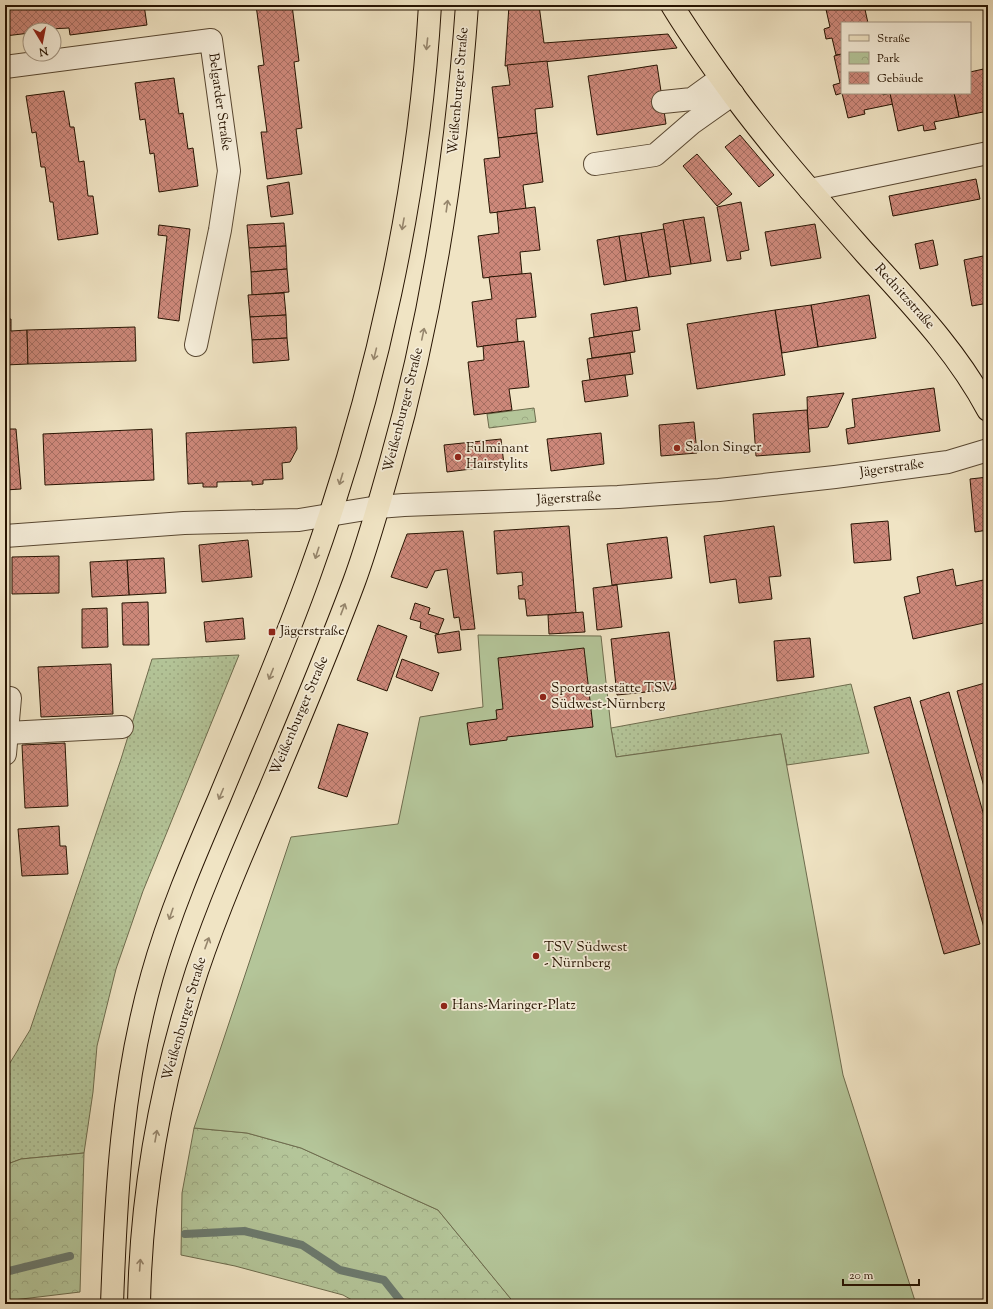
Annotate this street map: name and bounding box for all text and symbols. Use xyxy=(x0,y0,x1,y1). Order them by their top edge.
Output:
north arrow xyxy=(22,22,62,62)
legend xyxy=(841,22,971,94)
street label: Weißenburger Straße xyxy=(443,26,475,156)
text: Straße xyxy=(877,30,911,48)
one-way arrow xyxy=(423,37,431,50)
text: N xyxy=(38,42,50,60)
text: Park xyxy=(877,50,900,68)
street label: Belgarder Straße xyxy=(202,52,236,152)
text: Gebäude xyxy=(877,70,924,88)
one-way arrow xyxy=(443,200,451,213)
one-way arrow xyxy=(398,218,406,231)
street label: Rednitzstraße xyxy=(869,260,939,334)
one-way arrow xyxy=(420,327,428,340)
street label: Weißenburger Straße xyxy=(379,346,429,474)
one-way arrow xyxy=(371,347,379,360)
place label: Salon Singer xyxy=(685,438,762,458)
place label: Fulminant Hairstylits xyxy=(466,439,529,475)
marker: Salon Singer xyxy=(672,443,682,453)
marker: Fulminant Hairstylits xyxy=(453,452,463,462)
street label: Jägerstraße xyxy=(858,455,925,484)
one-way arrow xyxy=(337,472,344,485)
street label: Jägerstraße xyxy=(535,487,602,511)
one-way arrow xyxy=(313,546,320,559)
one-way arrow xyxy=(339,604,347,616)
place label: Jägerstraße xyxy=(279,622,345,642)
marker: Jägerstraße xyxy=(267,627,277,637)
street label: Weißenburger Straße xyxy=(266,653,334,779)
one-way arrow xyxy=(266,668,274,680)
place label: Sportgaststätte TSV Südwest-Nürnberg xyxy=(551,679,674,715)
marker: Sportgaststätte TSV Südwest-Nürnberg xyxy=(538,692,548,702)
one-way arrow xyxy=(216,788,224,800)
one-way arrow xyxy=(167,908,175,920)
one-way arrow xyxy=(204,937,212,949)
place label: TSV Südwest - Nürnberg xyxy=(544,938,628,974)
marker: TSV Südwest - Nürnberg xyxy=(531,951,541,961)
street label: Weißenburger Straße xyxy=(158,955,212,1083)
place label: Hans-Maringer-Platz xyxy=(452,996,576,1016)
marker: Hans-Maringer-Platz xyxy=(439,1001,449,1011)
one-way arrow xyxy=(152,1130,160,1143)
one-way arrow xyxy=(137,1259,144,1272)
scale bar xyxy=(843,1261,919,1287)
text: 20 m xyxy=(849,1267,874,1285)

